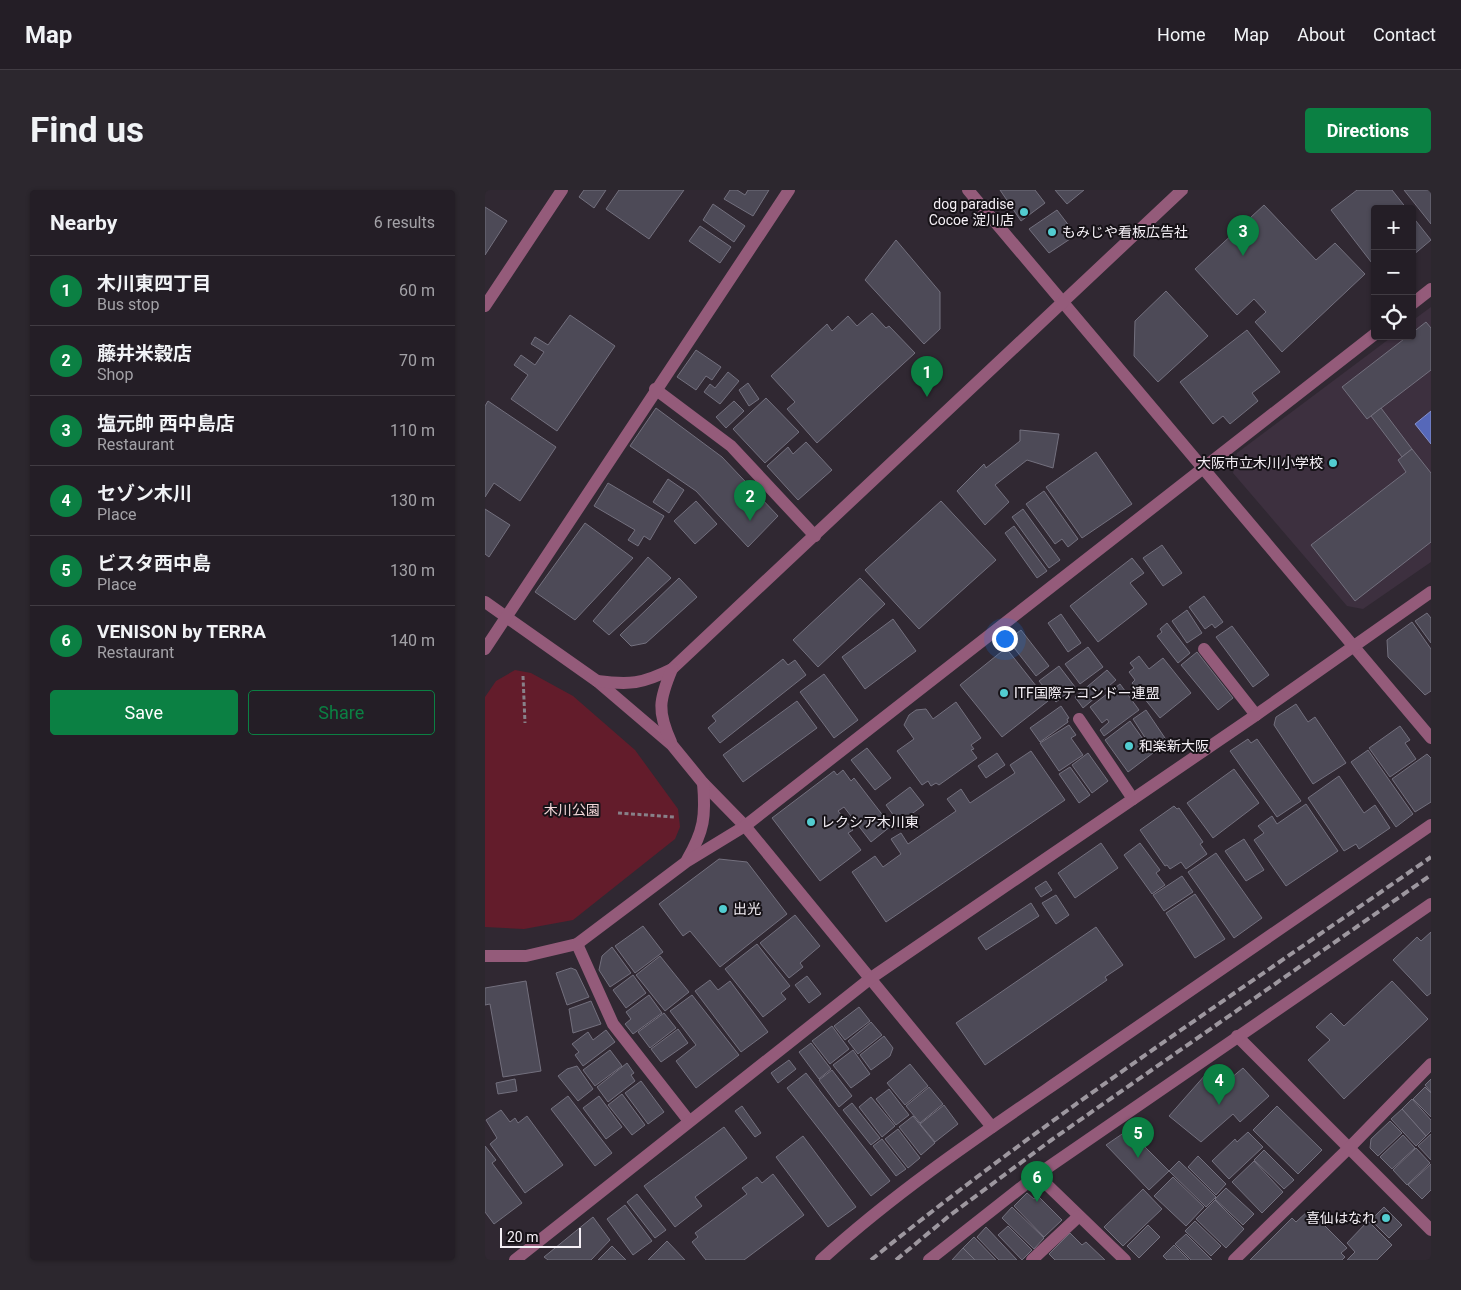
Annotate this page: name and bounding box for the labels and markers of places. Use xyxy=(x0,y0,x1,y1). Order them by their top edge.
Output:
place label: dog paradise Cocoe 淀川店 xyxy=(929,196,1014,228)
marker: dog paradise Cocoe 淀川店 xyxy=(1018,206,1030,218)
pin: 3 xyxy=(1227,215,1259,256)
place label: もみじや看板広告社 xyxy=(1062,224,1188,240)
marker: もみじや看板広告社 xyxy=(1046,226,1058,238)
pin: 1 xyxy=(911,356,943,397)
place label: 大阪市立木川小学校 xyxy=(1197,455,1323,471)
marker: 大阪市立木川小学校 xyxy=(1327,457,1339,469)
pin: 2 xyxy=(734,480,766,521)
place label: ITF国際テコンドー連盟 xyxy=(1014,685,1160,701)
marker: ITF国際テコンドー連盟 xyxy=(998,687,1010,699)
place label: 和楽新大阪 xyxy=(1139,738,1209,754)
marker: 和楽新大阪 xyxy=(1123,740,1135,752)
place label: レクシア木川東 xyxy=(821,814,919,830)
marker: レクシア木川東 xyxy=(805,816,817,828)
place label: 出光 xyxy=(733,901,761,917)
marker: 出光 xyxy=(717,903,729,915)
pin: 4 xyxy=(1203,1064,1235,1105)
pin: 5 xyxy=(1122,1117,1154,1158)
pin: 6 xyxy=(1021,1161,1053,1202)
place label: 喜仙はなれ xyxy=(1306,1210,1376,1226)
marker: 喜仙はなれ xyxy=(1380,1212,1392,1224)

